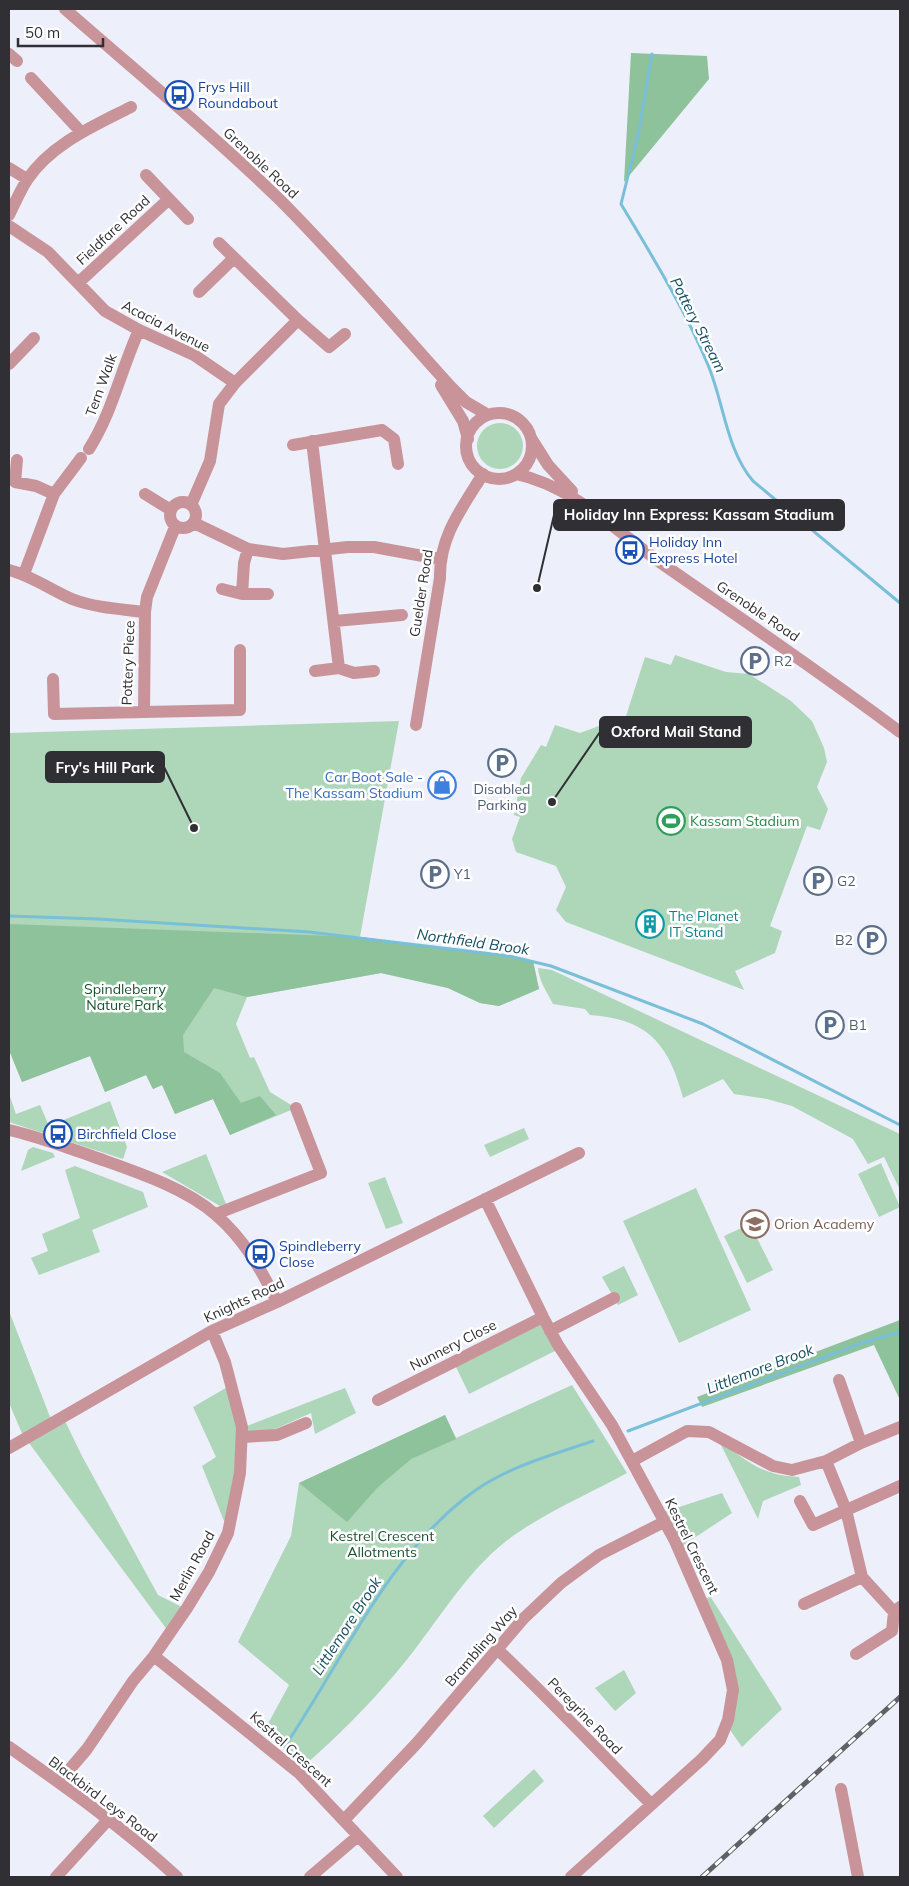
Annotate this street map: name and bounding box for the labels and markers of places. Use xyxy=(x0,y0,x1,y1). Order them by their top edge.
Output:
place label: Frys Hill Roundabout xyxy=(198,78,278,112)
bus stop icon: Frys Hill Roundabout xyxy=(164,80,194,110)
callout: Holiday Inn Express: Kassam Stadium xyxy=(554,500,844,530)
place label: Holiday Inn Express Hotel xyxy=(649,533,738,567)
bus stop icon: Holiday Inn Express Hotel xyxy=(615,535,645,565)
parking icon: R2 xyxy=(740,646,770,676)
place label: R2 xyxy=(774,652,792,670)
callout: Oxford Mail Stand xyxy=(600,717,751,747)
parking icon: Disabled Parking xyxy=(487,748,517,778)
callout: Fry's Hill Park xyxy=(46,752,164,782)
place label: Car Boot Sale - The Kassam Stadium xyxy=(285,768,423,802)
shop icon: Car Boot Sale - The Kassam Stadium xyxy=(427,770,457,800)
place label: Disabled Parking xyxy=(474,780,530,814)
sports icon: Kassam Stadium xyxy=(656,806,686,836)
place label: Kassam Stadium xyxy=(690,812,800,830)
parking icon: Y1 xyxy=(420,859,450,889)
place label: Y1 xyxy=(453,865,471,883)
parking icon: G2 xyxy=(803,866,833,896)
place label: G2 xyxy=(837,872,856,890)
place label: The Planet IT Stand xyxy=(669,907,739,941)
building icon: The Planet IT Stand xyxy=(635,909,665,939)
parking icon: B2 xyxy=(857,925,887,955)
place label: B2 xyxy=(835,931,853,949)
parking icon: B1 xyxy=(815,1010,845,1040)
place label: B1 xyxy=(849,1016,867,1034)
bus stop icon: Birchfield Close xyxy=(43,1119,73,1149)
place label: Birchfield Close xyxy=(77,1125,176,1143)
school or university icon: Orion Academy xyxy=(740,1209,770,1239)
place label: Orion Academy xyxy=(774,1215,875,1233)
place label: Spindleberry Close xyxy=(279,1237,362,1271)
bus stop icon: Spindleberry Close xyxy=(245,1239,275,1269)

